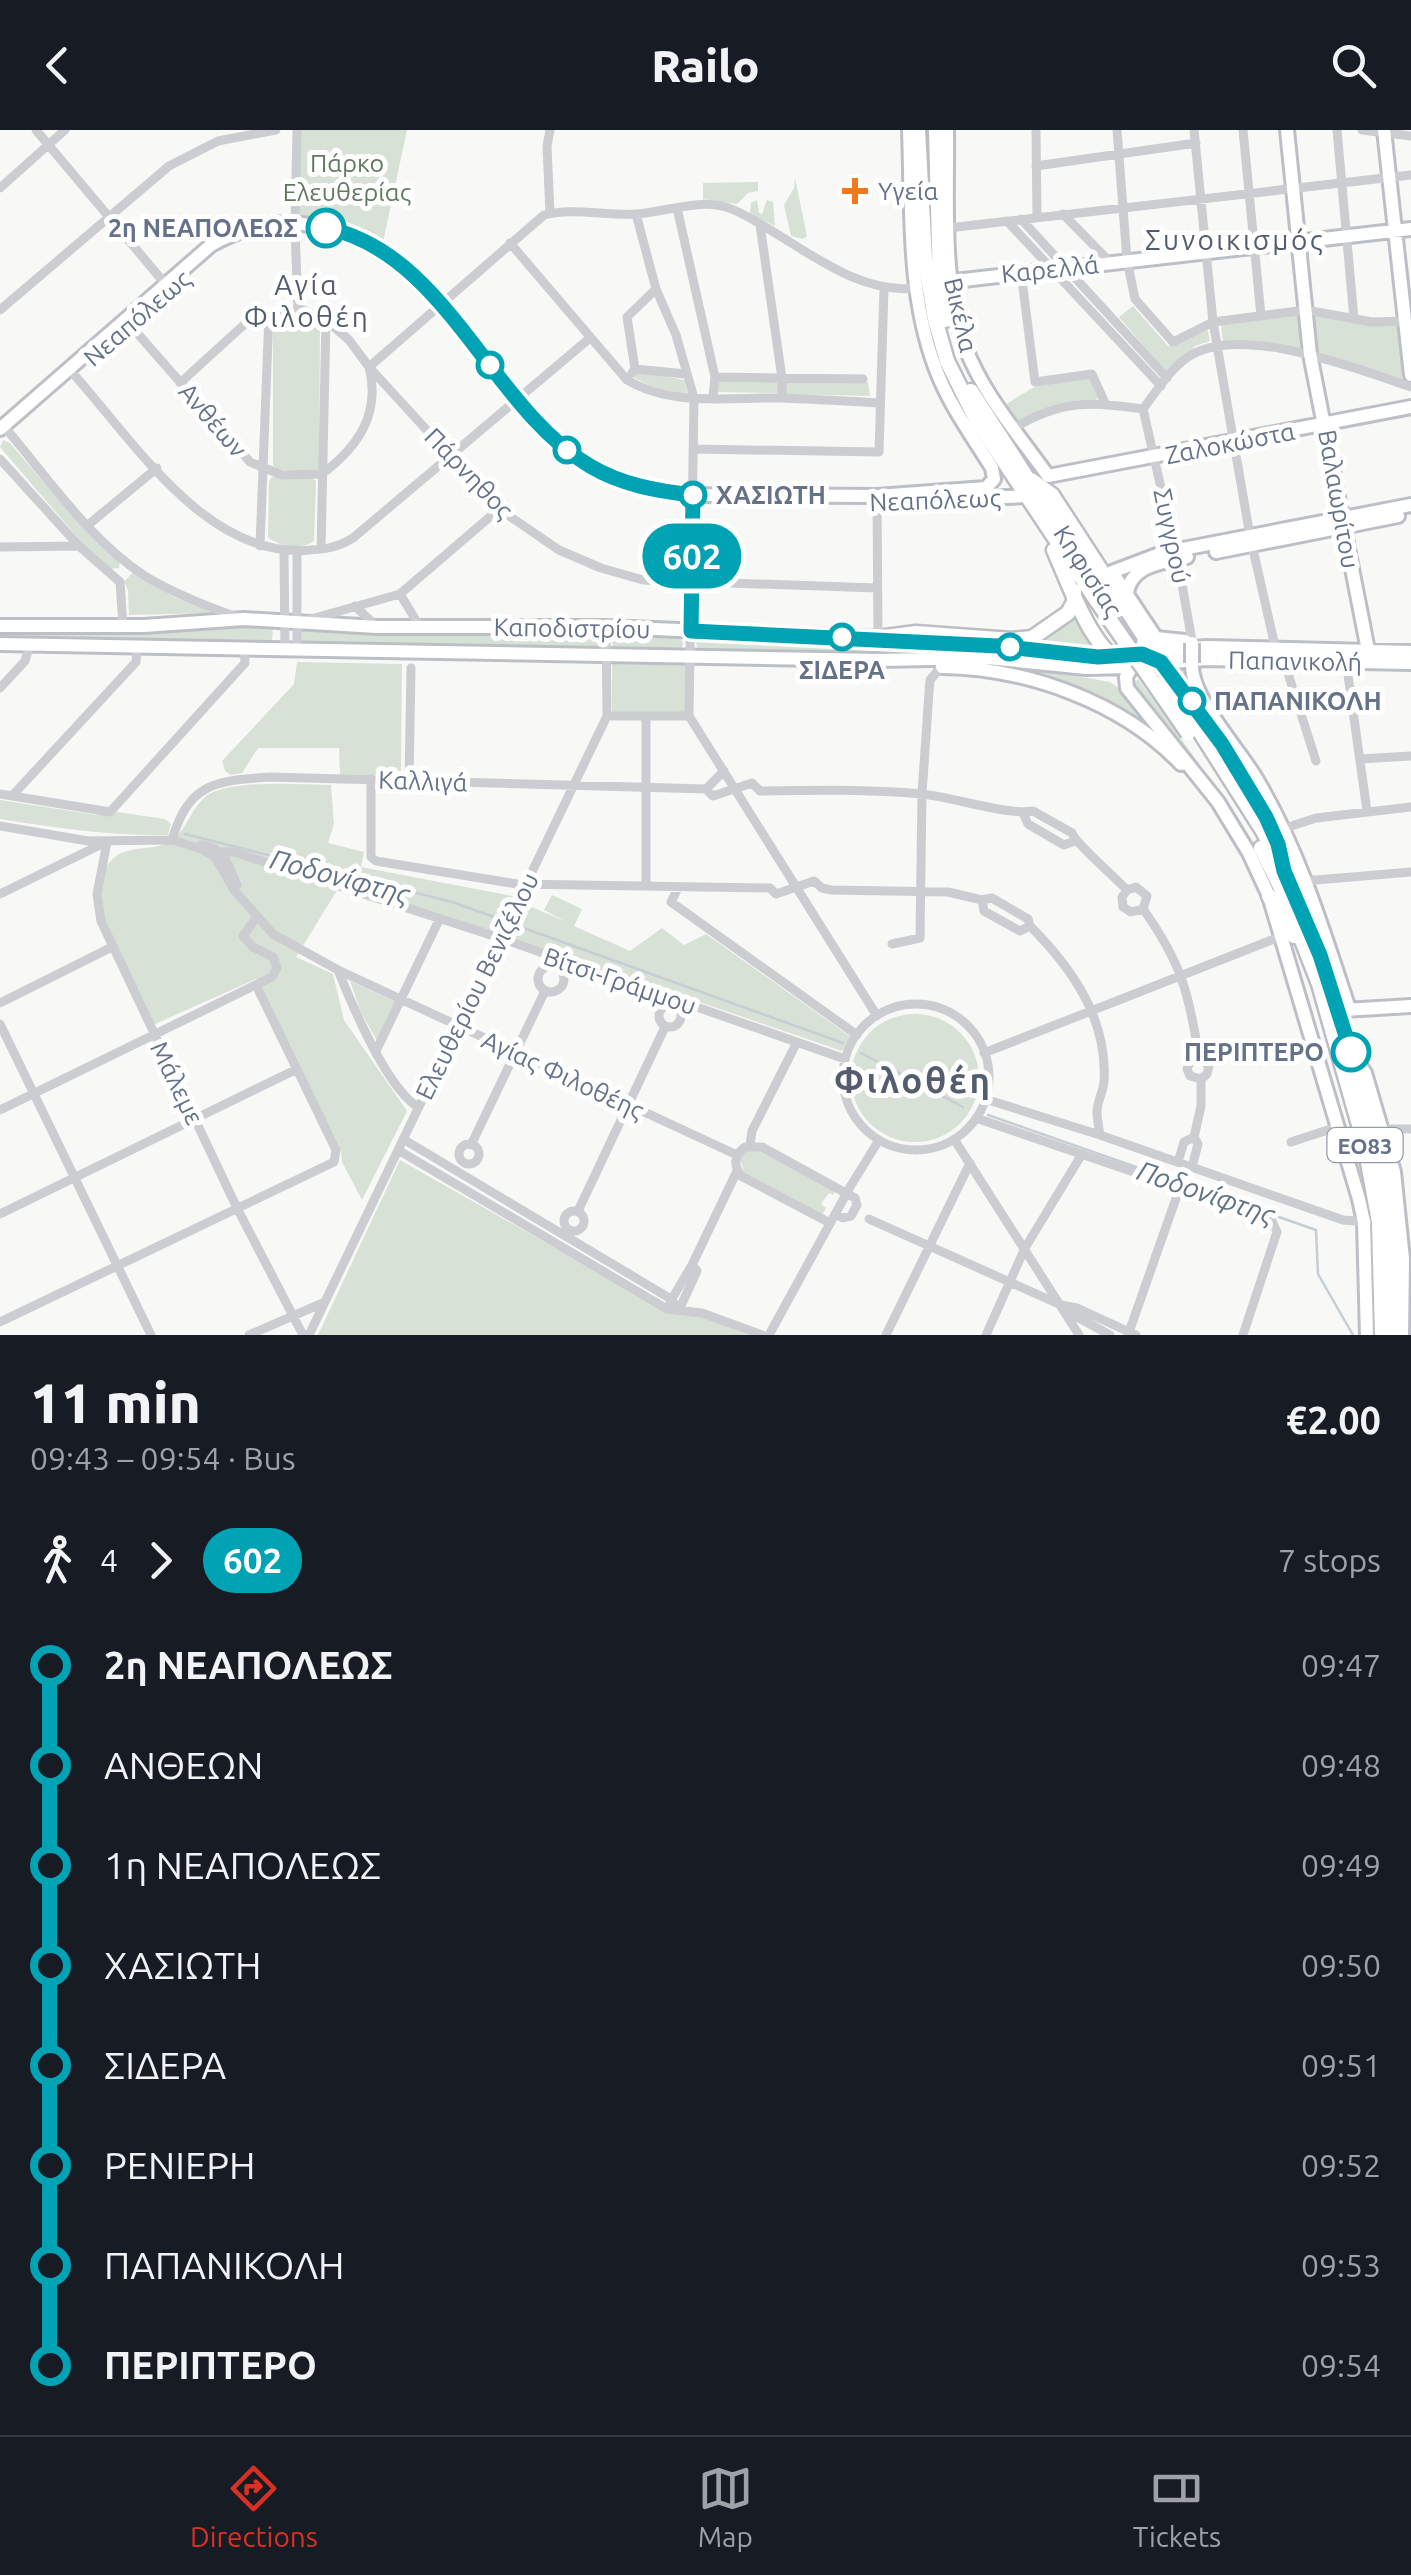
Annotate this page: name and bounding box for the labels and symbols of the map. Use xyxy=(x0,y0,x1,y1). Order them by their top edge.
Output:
park label: Πάρκο Ελευθερίας xyxy=(283,149,411,206)
place label: Υγεία xyxy=(878,177,938,205)
marker: Υγεία xyxy=(842,178,868,204)
marker: 2η ΝΕΑΠΟΛΕΩΣ xyxy=(307,209,345,247)
place label: 2η ΝΕΑΠΟΛΕΩΣ xyxy=(108,214,298,242)
district label: Συνοικισμός xyxy=(1145,224,1325,256)
street label: Καρελλά xyxy=(1000,250,1100,288)
street label: Νεαπόλεως xyxy=(78,264,196,372)
district label: Αγία Φιλοθέη xyxy=(244,269,370,332)
street label: Βικέλα xyxy=(939,275,983,355)
unlabelled marker xyxy=(477,352,503,378)
street label: Ανθέων xyxy=(173,377,253,463)
street label: Ζαλοκώστα xyxy=(1163,417,1297,469)
street label: Πάρνηθος xyxy=(419,422,519,524)
street label: Βαλαωρίτου xyxy=(1313,427,1365,571)
unlabelled marker xyxy=(554,437,580,463)
place label: ΧΑΣΙΩΤΗ xyxy=(716,481,826,509)
marker: ΧΑΣΙΩΤΗ xyxy=(680,482,706,508)
street label: Νεαπόλεως xyxy=(869,484,1001,516)
street label: Συγγρού xyxy=(1148,486,1196,586)
street label: Κηφισίας xyxy=(1048,520,1128,622)
line badge: 602 xyxy=(634,524,750,588)
street label: Καποδιστρίου xyxy=(493,613,651,643)
marker: ΣΙΔΕΡΑ xyxy=(829,624,855,650)
unlabelled marker xyxy=(997,634,1023,660)
street label: Παπανικολή xyxy=(1228,646,1362,676)
place label: ΣΙΔΕΡΑ xyxy=(799,656,885,684)
place label: ΠΑΠΑΝΙΚΟΛΗ xyxy=(1214,687,1382,715)
marker: ΠΑΠΑΝΙΚΟΛΗ xyxy=(1179,688,1205,714)
street label: Καλλιγά xyxy=(378,765,468,797)
water label: Ποδονίφτης xyxy=(267,843,414,911)
street label: Ελευθερίου Βενιζέλου xyxy=(410,868,544,1104)
street label: Βίτσι-Γράμμου xyxy=(540,942,700,1020)
street label: Αγίας Φιλοθέης xyxy=(478,1025,648,1125)
marker: ΠΕΡΙΠΤΕΡΟ xyxy=(1332,1033,1370,1071)
street label: Μάλεμε xyxy=(145,1037,209,1129)
place label: ΠΕΡΙΠΤΕΡΟ xyxy=(1184,1038,1324,1066)
district label: Φιλοθέη xyxy=(834,1060,992,1100)
road number: ΕΟ83 xyxy=(1328,1128,1402,1162)
water label: Ποδονίφτης xyxy=(1133,1154,1280,1231)

